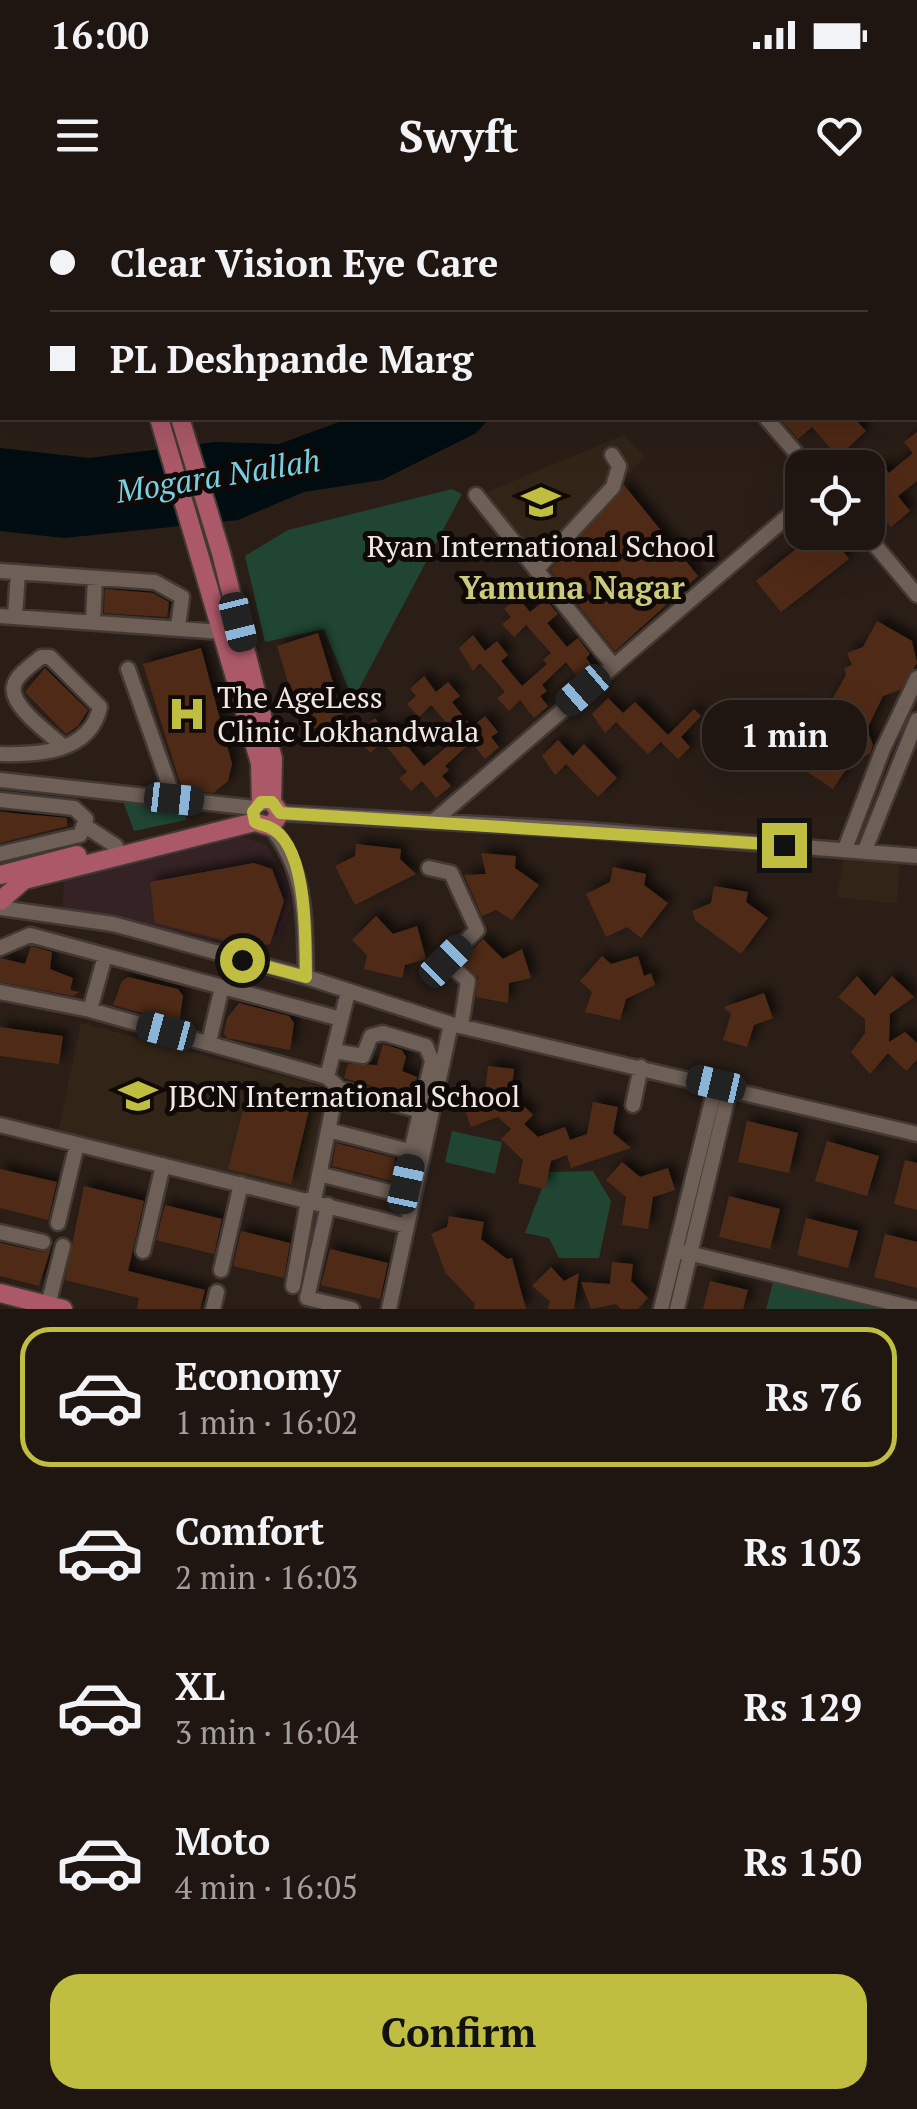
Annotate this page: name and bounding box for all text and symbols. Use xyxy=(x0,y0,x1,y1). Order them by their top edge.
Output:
text: 16:00 xyxy=(50,10,149,60)
text: Swyft xyxy=(399,105,518,165)
icon: menu xyxy=(50,108,105,163)
icon: heart xyxy=(812,108,867,163)
text: Clear Vision Eye Care xyxy=(110,238,498,288)
text: PL Deshpande Marg xyxy=(110,334,473,384)
water label: Mogara Nallah xyxy=(112,438,323,512)
map controls xyxy=(785,450,885,550)
button: locate xyxy=(785,450,885,550)
school or university icon: Ryan International School xyxy=(520,481,562,523)
place label: Ryan International School xyxy=(367,526,715,566)
district label: Yamuna Nagar xyxy=(459,566,685,608)
car xyxy=(216,589,260,655)
car xyxy=(551,659,615,721)
place label: The AgeLess Clinic Lokhandwala xyxy=(217,677,479,751)
hospital icon: The AgeLess Clinic Lokhandwala xyxy=(166,693,208,735)
callout: 1 min xyxy=(702,700,866,770)
text: 1 min xyxy=(741,714,828,756)
car xyxy=(143,781,205,817)
route end xyxy=(762,823,807,868)
car xyxy=(414,929,478,993)
route start xyxy=(220,938,265,983)
car xyxy=(133,1009,199,1053)
car xyxy=(683,1063,749,1105)
school or university icon: JBCN International School xyxy=(117,1075,159,1117)
place label: JBCN International School xyxy=(168,1076,520,1116)
car xyxy=(385,1152,427,1216)
text: Economy xyxy=(175,1351,341,1401)
icon: car xyxy=(55,1352,145,1442)
text: Rs 76 xyxy=(765,1372,862,1422)
text: 1 min · 16:02 xyxy=(175,1401,358,1443)
text: Comfort xyxy=(175,1506,324,1556)
icon: car xyxy=(55,1507,145,1597)
text: Rs 103 xyxy=(744,1527,862,1577)
text: 2 min · 16:03 xyxy=(175,1556,358,1598)
text: XL xyxy=(175,1661,225,1711)
icon: car xyxy=(55,1662,145,1752)
text: Rs 129 xyxy=(744,1682,862,1732)
text: 3 min · 16:04 xyxy=(175,1711,358,1753)
text: Moto xyxy=(175,1816,270,1866)
icon: car xyxy=(55,1817,145,1907)
text: Rs 150 xyxy=(744,1837,862,1887)
text: 4 min · 16:05 xyxy=(175,1866,358,1908)
button: Confirm xyxy=(50,1974,867,2089)

